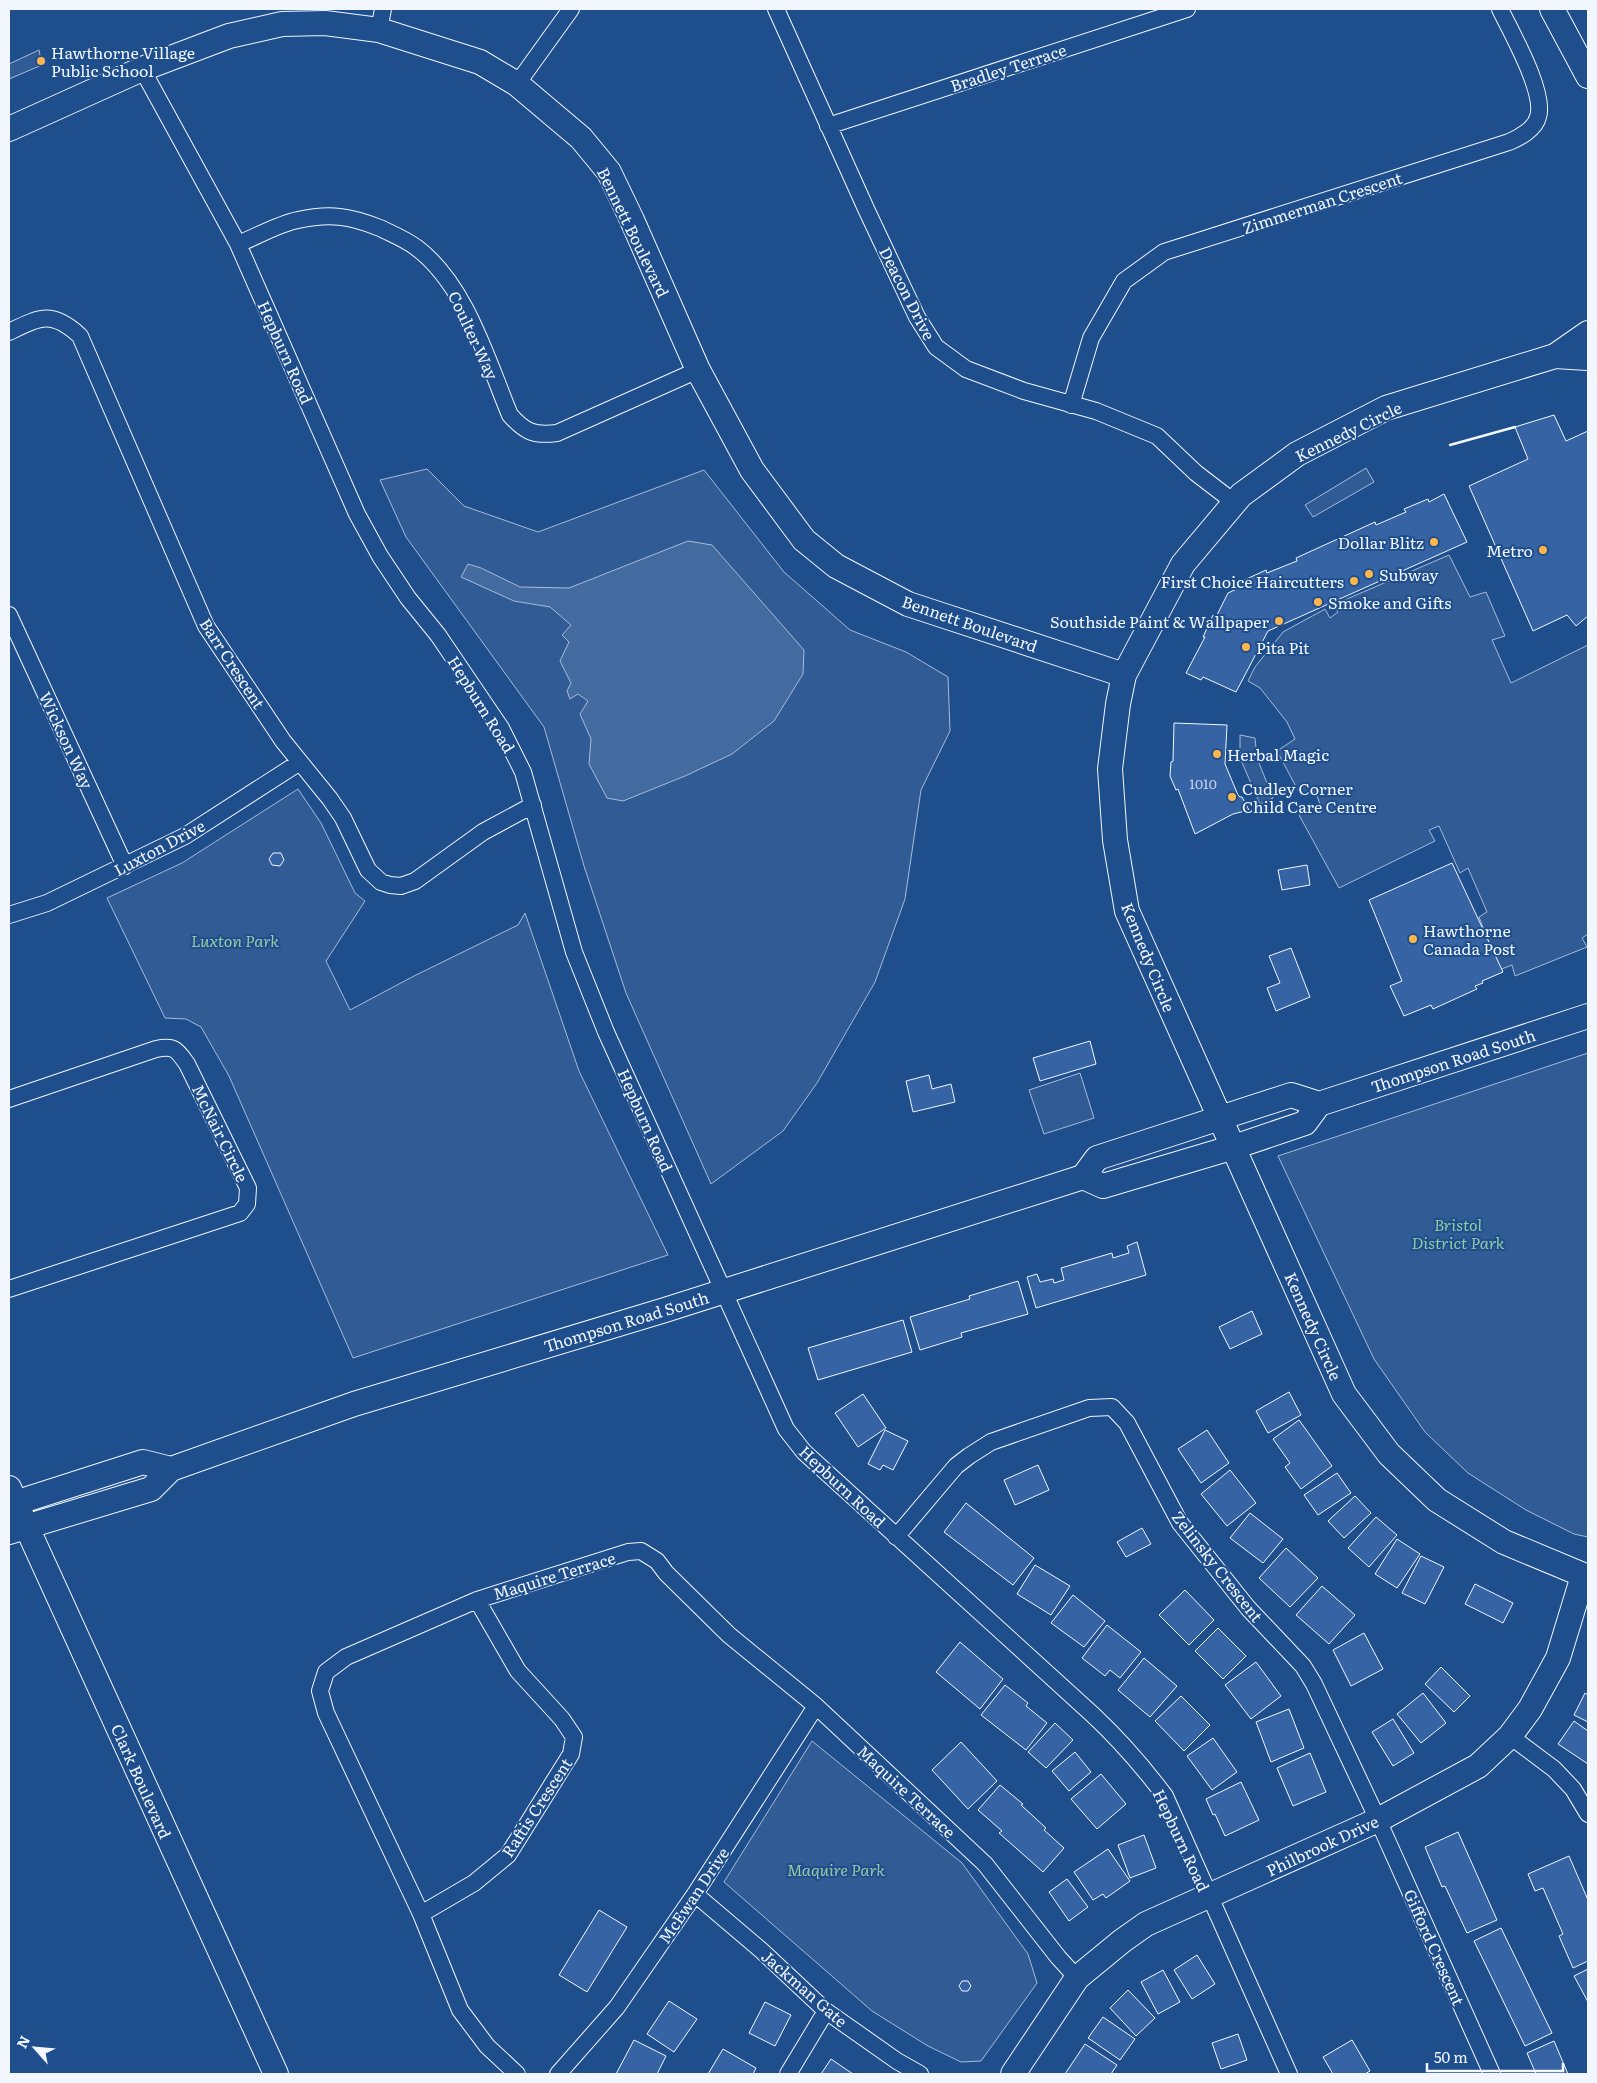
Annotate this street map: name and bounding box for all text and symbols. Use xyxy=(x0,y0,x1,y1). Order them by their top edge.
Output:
street label: Bradley Terrace xyxy=(947,37,1069,97)
place label: Hawthorne Village Public School xyxy=(51,40,195,82)
marker: Hawthorne Village Public School xyxy=(35,55,47,67)
street label: Bennett Boulevard xyxy=(592,163,676,301)
street label: Zimmerman Crescent xyxy=(1239,165,1405,239)
street label: Deacon Drive xyxy=(874,242,942,344)
street label: Coulter Way xyxy=(443,287,505,384)
street label: Hepburn Road xyxy=(253,297,320,408)
street label: Kennedy Circle xyxy=(1291,395,1405,467)
place label: Dollar Blitz xyxy=(1338,530,1424,554)
marker: Dollar Blitz xyxy=(1428,536,1440,548)
place label: Metro xyxy=(1486,538,1533,562)
marker: Metro xyxy=(1537,544,1549,556)
place label: Subway xyxy=(1379,562,1439,586)
marker: Subway xyxy=(1363,568,1375,580)
place label: First Choice Haircutters xyxy=(1161,569,1344,593)
marker: First Choice Haircutters xyxy=(1348,575,1360,587)
street label: Bennett Boulevard xyxy=(899,589,1041,658)
place label: Smoke and Gifts xyxy=(1328,590,1452,614)
marker: Smoke and Gifts xyxy=(1312,596,1324,608)
place label: Southside Paint & Wallpaper xyxy=(1050,609,1269,633)
street label: Barr Crescent xyxy=(195,613,272,714)
marker: Southside Paint & Wallpaper xyxy=(1273,615,1285,627)
place label: Pita Pit xyxy=(1256,635,1310,659)
marker: Pita Pit xyxy=(1240,641,1252,653)
street label: Hepburn Road xyxy=(442,651,522,757)
street label: Wickson Way xyxy=(34,688,100,793)
place label: Herbal Magic xyxy=(1227,742,1329,766)
marker: Herbal Magic xyxy=(1211,748,1223,760)
house number: 1010 xyxy=(1189,773,1217,793)
place label: Cudley Corner Child Care Centre xyxy=(1242,776,1377,818)
marker: Cudley Corner Child Care Centre xyxy=(1226,791,1238,803)
street label: Luxton Drive xyxy=(109,813,209,881)
street label: Kennedy Circle xyxy=(1116,899,1182,1015)
place label: Hawthorne Canada Post xyxy=(1423,918,1516,960)
park label: Luxton Park xyxy=(191,928,279,952)
marker: Hawthorne Canada Post xyxy=(1407,933,1419,945)
street label: Thompson Road South xyxy=(1368,1022,1539,1098)
street label: Hepburn Road xyxy=(613,1065,680,1176)
street label: McNair Circle xyxy=(187,1080,255,1186)
park label: Bristol District Park xyxy=(1411,1212,1505,1254)
street label: Kennedy Circle xyxy=(1279,1268,1349,1384)
street label: Thompson Road South xyxy=(540,1284,712,1358)
street label: Hepburn Road xyxy=(794,1439,892,1533)
street label: Zelinsky Crescent xyxy=(1167,1505,1270,1627)
street label: Maquire Terrace xyxy=(490,1545,618,1605)
street label: Clark Boulevard xyxy=(106,1720,178,1842)
street label: Maquire Terrace xyxy=(852,1739,962,1843)
street label: Raftis Crescent xyxy=(495,1752,577,1861)
street label: Hepburn Road xyxy=(1148,1785,1216,1895)
street label: Philbrook Drive xyxy=(1262,1808,1382,1882)
street label: McEwan Drive xyxy=(652,1842,734,1948)
park label: Maquire Park xyxy=(787,1857,885,1881)
street label: Gifford Crescent xyxy=(1399,1885,1472,2009)
street label: Jackman Gate xyxy=(757,1944,853,2032)
north arrow xyxy=(10,2023,60,2073)
text: N xyxy=(11,2032,34,2051)
scale bar xyxy=(1427,2040,1563,2072)
text: 50 m xyxy=(1434,2045,1468,2068)

